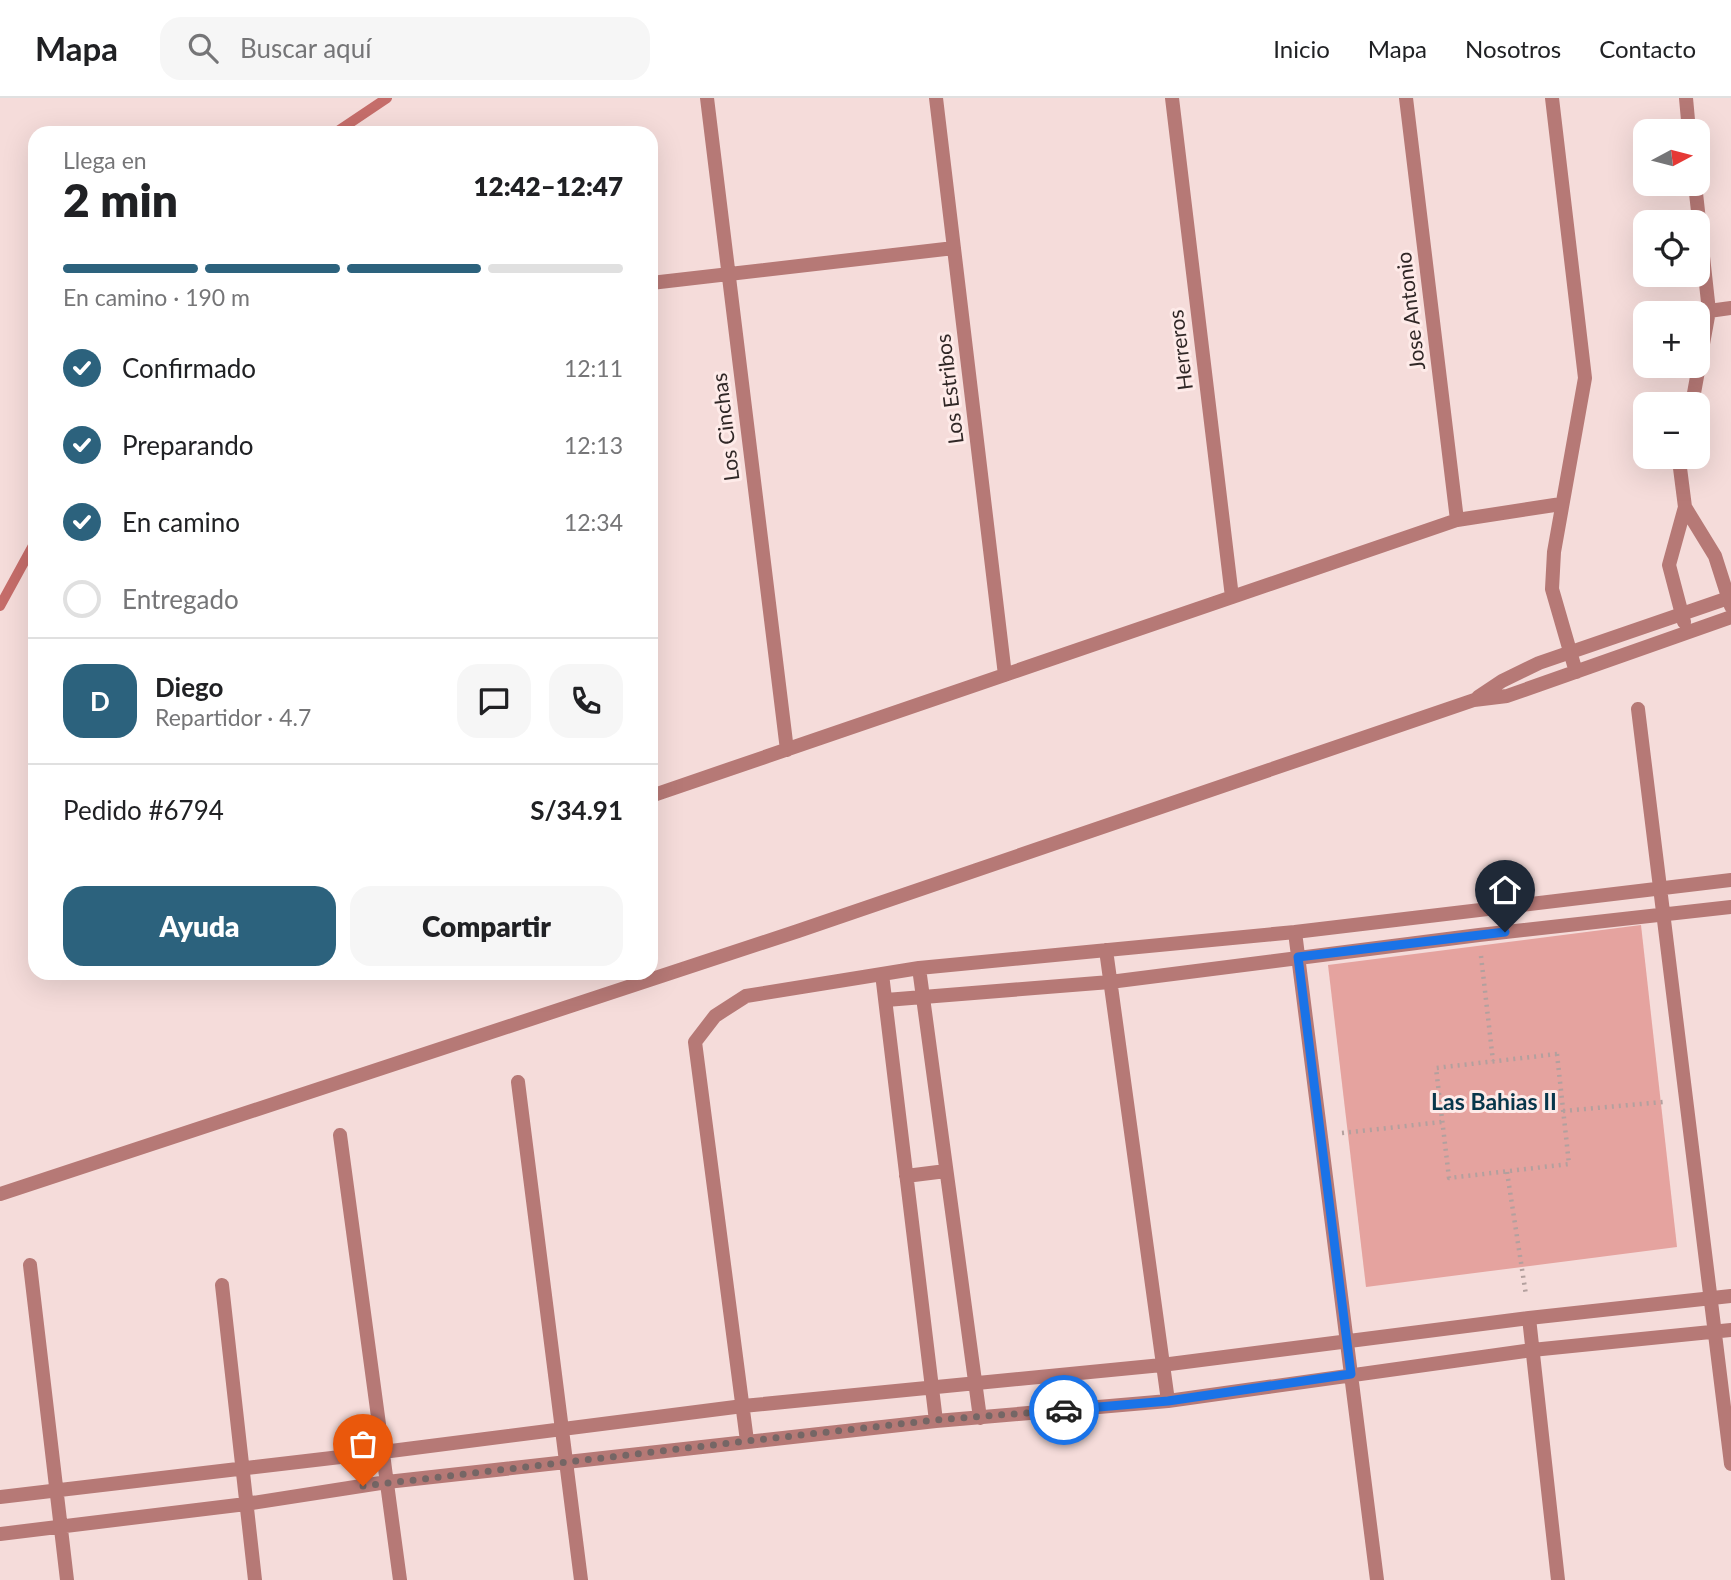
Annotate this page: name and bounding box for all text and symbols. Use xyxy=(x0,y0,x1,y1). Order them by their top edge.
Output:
search box xyxy=(160,17,650,80)
text: Mapa xyxy=(35,28,118,68)
icon: search xyxy=(184,29,222,67)
text: Buscar aquí xyxy=(240,32,371,64)
text: Inicio xyxy=(1273,34,1330,63)
text: Mapa xyxy=(1368,34,1427,63)
text: Nosotros xyxy=(1465,34,1561,63)
text: Contacto xyxy=(1599,34,1696,63)
north arrow xyxy=(1633,119,1710,196)
map controls xyxy=(1633,119,1710,469)
text: Llega en xyxy=(63,146,147,174)
text: 12:42–12:47 xyxy=(473,170,623,202)
text: 2 min xyxy=(63,172,178,227)
button: locate xyxy=(1633,210,1710,287)
street label: Jose Antonio xyxy=(1390,250,1429,372)
text: En camino · 190 m xyxy=(63,283,250,311)
button: + xyxy=(1633,301,1710,378)
street label: Herreros xyxy=(1162,308,1197,392)
street label: Los Estribos xyxy=(929,333,968,446)
icon: check xyxy=(63,349,101,387)
text: Confirmado xyxy=(122,352,256,384)
text: 12:11 xyxy=(564,354,623,382)
street label: Los Cinchas xyxy=(705,372,744,483)
button: − xyxy=(1633,392,1710,469)
icon: check xyxy=(63,426,101,464)
text: Preparando xyxy=(122,429,254,461)
text: 12:13 xyxy=(564,431,623,459)
icon: check xyxy=(63,503,101,541)
text: En camino xyxy=(122,506,240,538)
text: 12:34 xyxy=(564,508,623,536)
text: Entregado xyxy=(122,583,239,615)
button: chat xyxy=(457,664,531,738)
button: phone xyxy=(549,664,623,738)
text: Diego xyxy=(155,671,223,703)
text: D xyxy=(90,685,110,717)
text: Repartidor · 4.7 xyxy=(155,703,311,731)
text: Pedido #6794 xyxy=(63,794,224,826)
text: S/34.91 xyxy=(530,794,623,826)
pin xyxy=(1475,860,1535,932)
icon: home xyxy=(1486,871,1524,909)
button: Ayuda xyxy=(63,886,336,966)
button: Compartir xyxy=(350,886,623,966)
district label: Las Bahias II xyxy=(1431,1087,1557,1115)
courier xyxy=(1029,1375,1099,1445)
icon: car xyxy=(1045,1391,1083,1429)
pin xyxy=(333,1414,393,1486)
icon: bag xyxy=(344,1425,382,1463)

